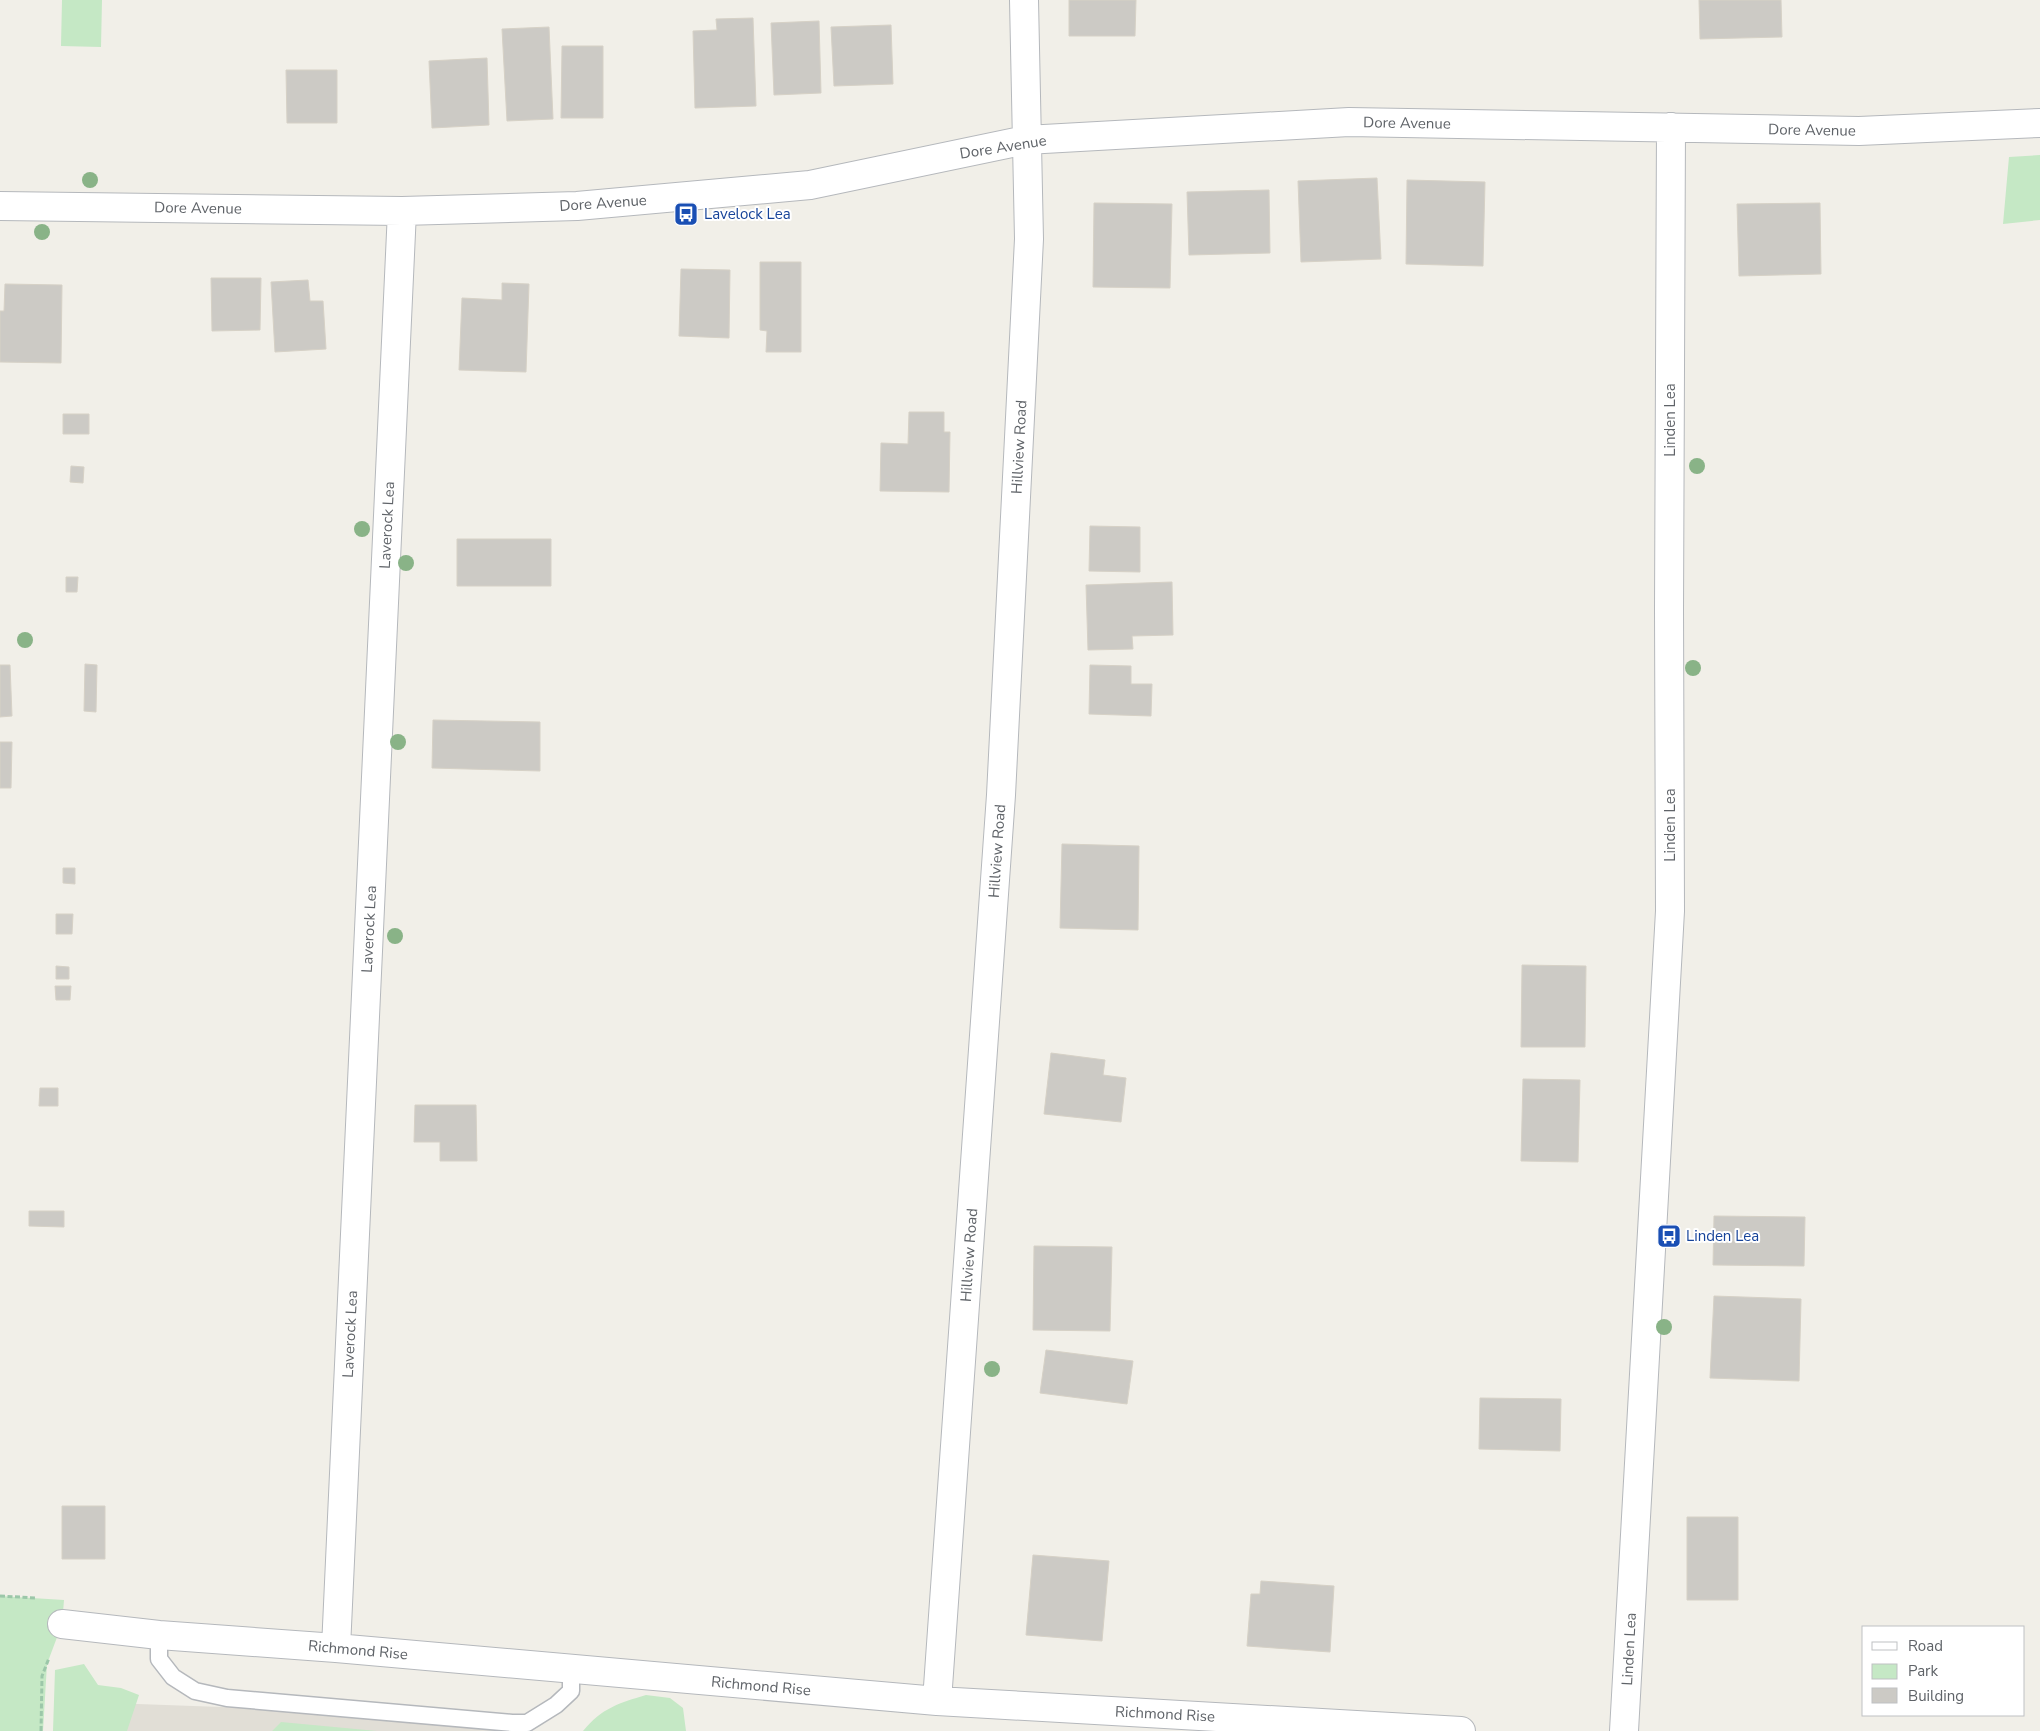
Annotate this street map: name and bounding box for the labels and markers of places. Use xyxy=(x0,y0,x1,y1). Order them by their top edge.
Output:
bus stop icon: Lavelock Lea xyxy=(673,201,699,227)
place label: Lavelock Lea xyxy=(704,204,791,224)
bus stop icon: Linden Lea xyxy=(1656,1223,1682,1249)
place label: Linden Lea xyxy=(1686,1226,1759,1246)

